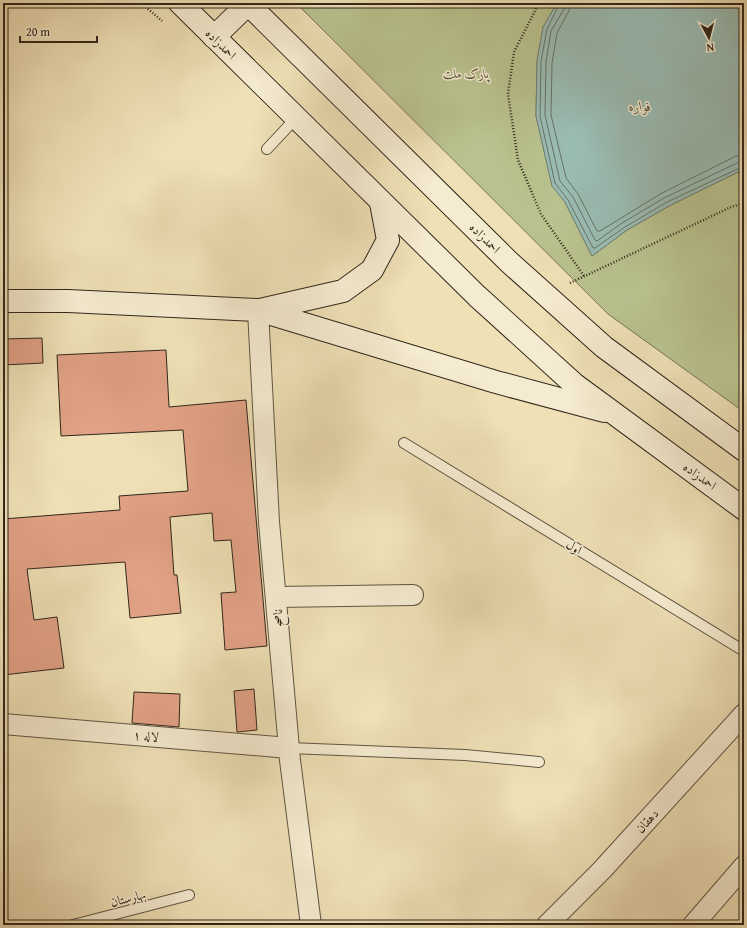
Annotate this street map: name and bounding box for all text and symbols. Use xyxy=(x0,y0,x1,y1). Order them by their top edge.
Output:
scale bar xyxy=(20,18,97,44)
north arrow xyxy=(689,18,729,58)
text: 20 m xyxy=(26,23,50,40)
street label: احمدزاده xyxy=(201,24,241,64)
text: N xyxy=(705,40,715,56)
park label: پارک ملت xyxy=(443,64,491,83)
water label: فواره xyxy=(629,96,651,116)
street label: احمدزاده xyxy=(465,218,505,258)
street label: احمدزاده xyxy=(679,457,721,495)
street label: اول xyxy=(562,535,586,559)
street label: ناصح xyxy=(268,608,290,628)
street label: لاله ۱ xyxy=(132,725,160,747)
street label: دهقان xyxy=(631,805,663,837)
street label: بهارستان xyxy=(108,884,148,912)

